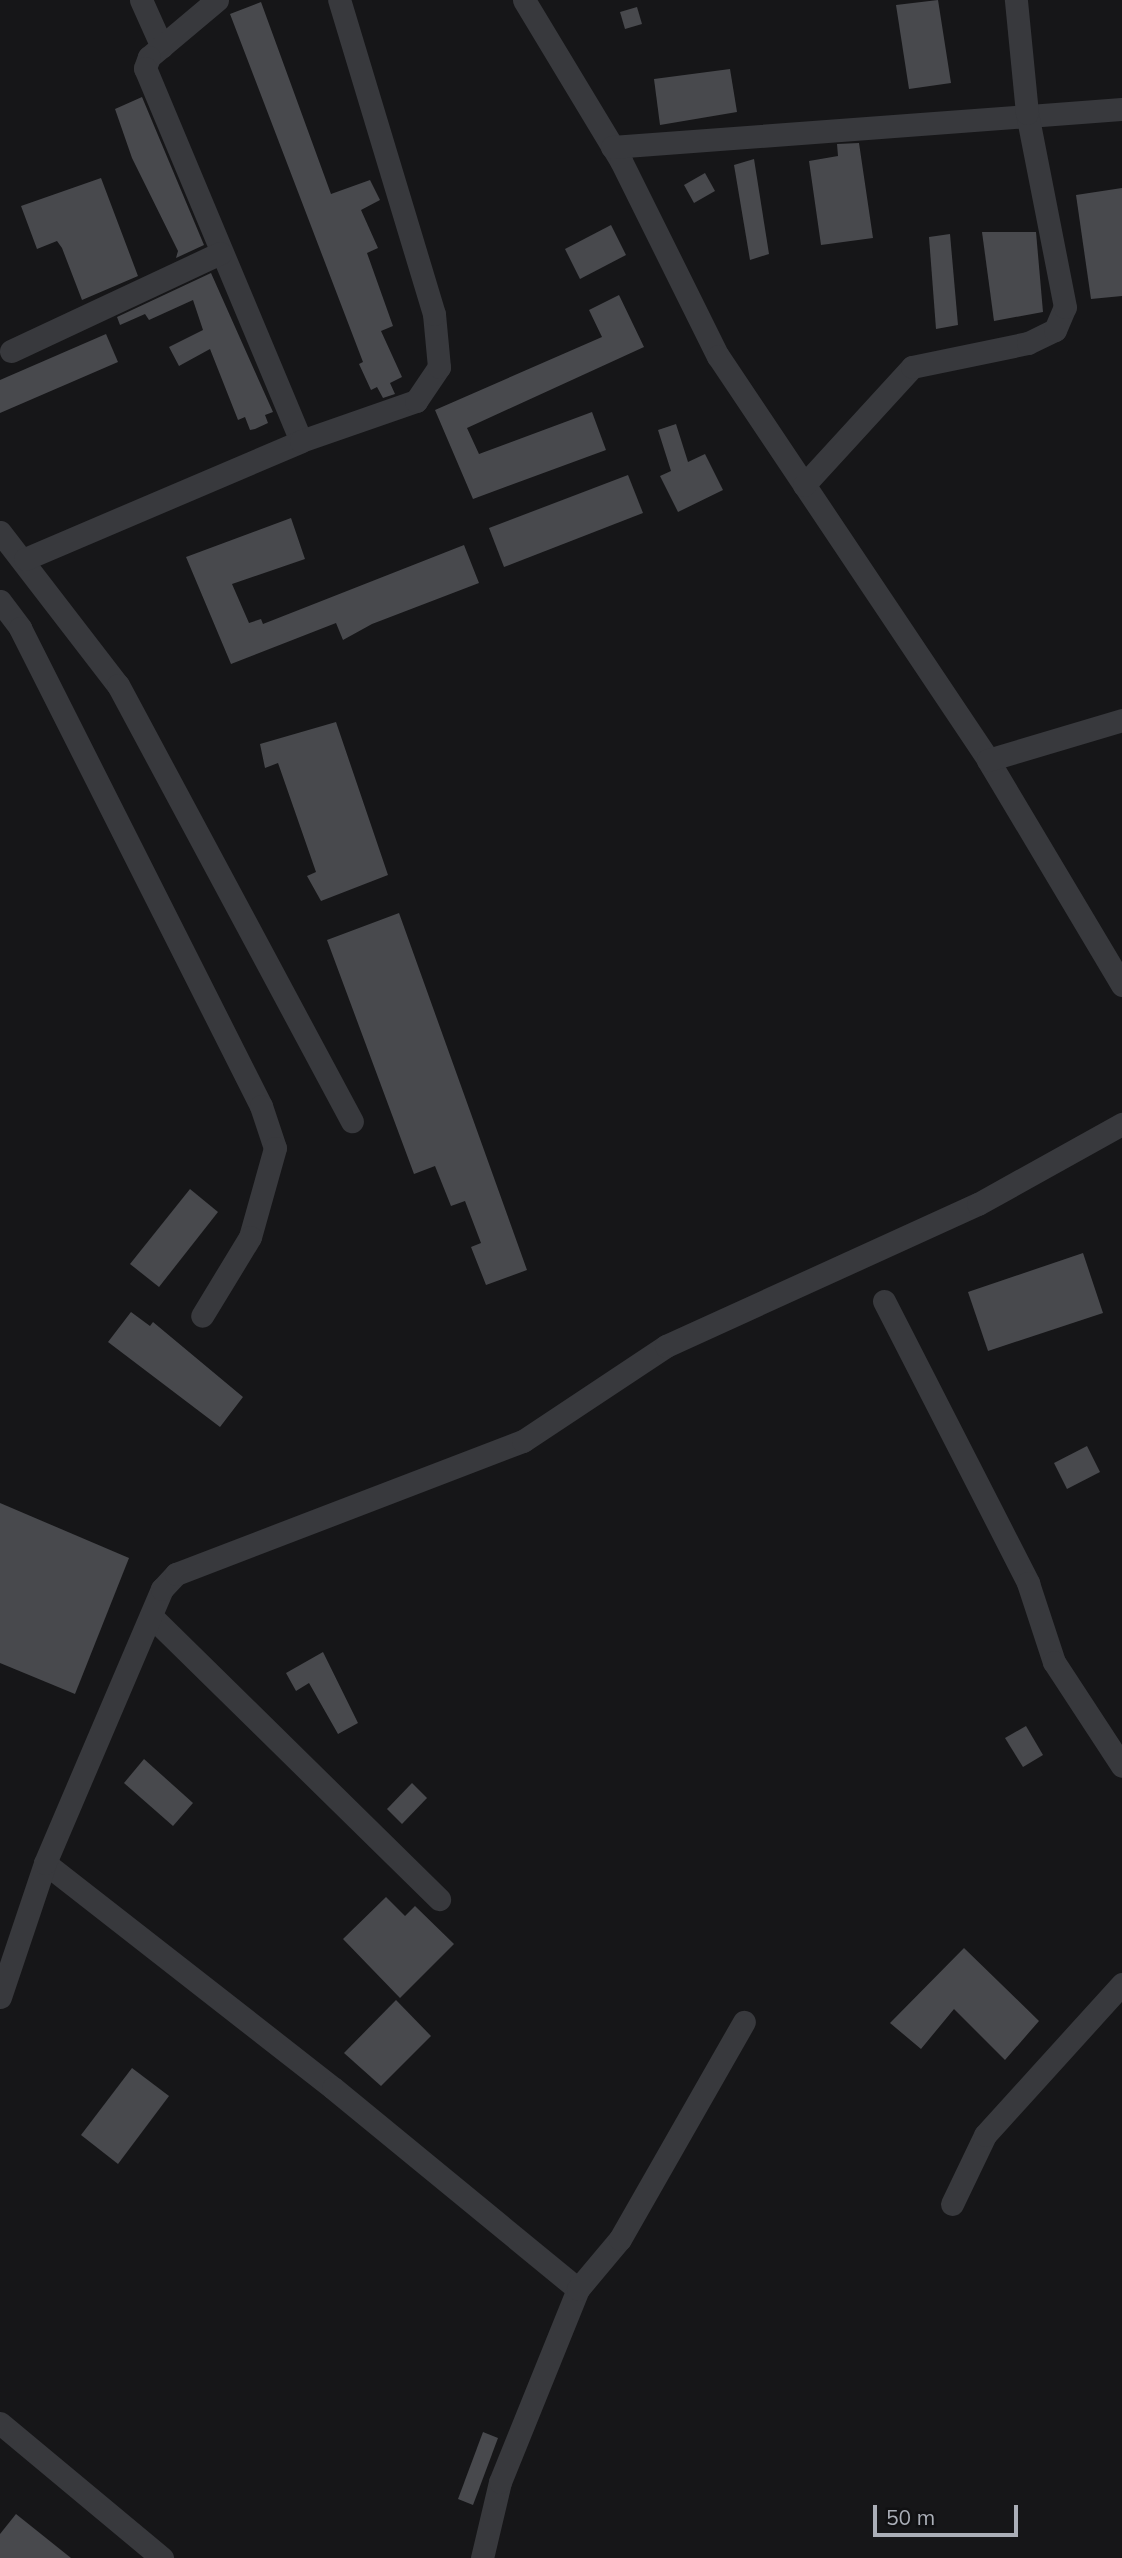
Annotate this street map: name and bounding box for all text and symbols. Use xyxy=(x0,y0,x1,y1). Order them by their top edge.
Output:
scale bar xyxy=(877,2492,1022,2536)
text: 50 m xyxy=(886,2504,935,2530)

